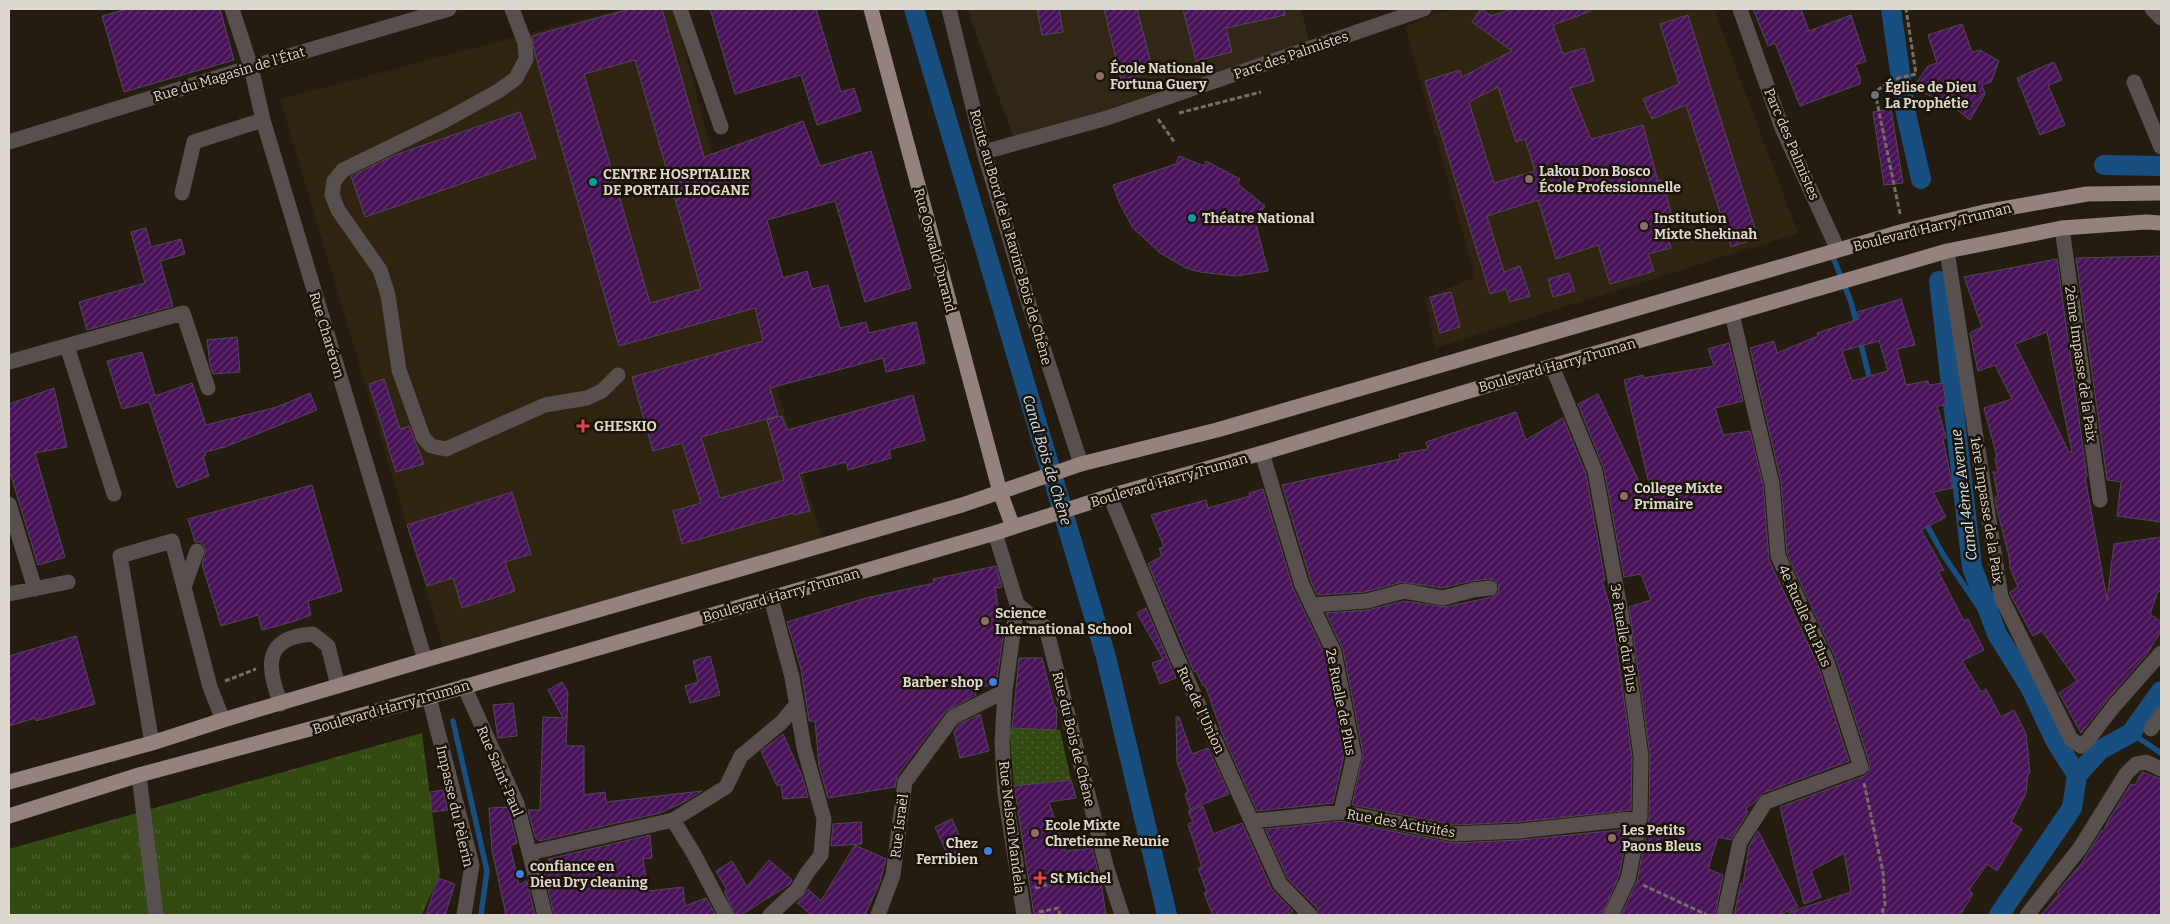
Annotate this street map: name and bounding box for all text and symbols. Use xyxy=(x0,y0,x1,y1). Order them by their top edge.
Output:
street label: Parc des Palmistes xyxy=(1232,28,1351,83)
street label: Rue du Magasin de l'État xyxy=(151,42,307,106)
place label: École Nationale Fortuna Guery xyxy=(1110,59,1214,93)
marker: École Nationale Fortuna Guery xyxy=(1094,70,1106,82)
place label: Église de Dieu La Prophétie xyxy=(1885,78,1977,112)
street label: Parc des Palmistes xyxy=(1760,86,1823,203)
marker: Église de Dieu La Prophétie xyxy=(1869,89,1881,101)
street label: Route au Bord de la Ravine Bois de Chêne xyxy=(966,107,1055,367)
place label: Lakou Don Bosco École Professionnelle xyxy=(1539,163,1681,196)
place label: CENTRE HOSPITALIER DE PORTAIL LEOGANE xyxy=(603,166,751,199)
marker: Lakou Don Bosco École Professionnelle xyxy=(1523,173,1535,185)
marker: CENTRE HOSPITALIER DE PORTAIL LEOGANE xyxy=(587,176,599,188)
street label: Rue Oswald Durand xyxy=(910,186,959,314)
street label: Boulevard Harry Truman xyxy=(1851,200,2013,255)
place label: Théatre National xyxy=(1202,210,1315,227)
place label: Institution Mixte Shekinah xyxy=(1654,210,1757,243)
marker: Théatre National xyxy=(1186,212,1198,224)
marker: Institution Mixte Shekinah xyxy=(1638,220,1650,232)
street label: 2ème Impasse de la Paix xyxy=(2061,285,2100,444)
street label: Rue Charéron xyxy=(305,290,348,381)
street label: Boulevard Harry Truman xyxy=(1477,335,1638,396)
water label: Canal Bois de Chêne xyxy=(1019,393,1076,528)
place label: GHESKIO xyxy=(594,418,657,435)
marker: GHESKIO xyxy=(576,419,590,433)
water label: Canal 4ème Avenue xyxy=(1947,428,1981,562)
street label: 1ère Impasse de la Paix xyxy=(1967,436,2007,585)
street label: Boulevard Harry Truman xyxy=(1089,450,1250,511)
place label: College Mixte Primaire xyxy=(1634,480,1723,513)
marker: College Mixte Primaire xyxy=(1618,490,1630,502)
street label: 4e Ruelle du Plus xyxy=(1774,563,1835,670)
street label: Boulevard Harry Truman xyxy=(701,565,862,626)
street label: 3e Ruelle du Plus xyxy=(1607,583,1640,693)
place label: Science International School xyxy=(995,605,1133,638)
marker: Science International School xyxy=(979,615,991,627)
street label: 2e Ruelle de Plus xyxy=(1322,647,1359,757)
street label: Rue de l'Union xyxy=(1173,664,1228,757)
street label: Rue du Bois de Chêne xyxy=(1048,670,1099,808)
place label: Barber shop xyxy=(903,674,983,691)
marker: Barber shop xyxy=(987,676,999,688)
street label: Boulevard Harry Truman xyxy=(311,677,472,738)
street label: Rue Saint-Paul xyxy=(473,723,526,819)
street label: Impasse du Pèlerin xyxy=(432,744,477,869)
street label: Rue Nelson Mandela xyxy=(995,760,1028,895)
street label: Rue Israël xyxy=(887,793,912,859)
street label: Rue des Activités xyxy=(1345,806,1457,841)
place label: Ecole Mixte Chretienne Reunie xyxy=(1045,817,1169,850)
place label: Les Petits Paons Bleus xyxy=(1622,822,1701,855)
marker: Ecole Mixte Chretienne Reunie xyxy=(1029,827,1041,839)
marker: Les Petits Paons Bleus xyxy=(1606,832,1618,844)
place label: Chez Ferribien xyxy=(916,835,978,868)
marker: Chez Ferribien xyxy=(982,845,994,857)
place label: confiance en Dieu Dry cleaning xyxy=(530,858,648,891)
marker: confiance en Dieu Dry cleaning xyxy=(514,868,526,880)
place label: St Michel xyxy=(1050,870,1112,887)
marker: St Michel xyxy=(1034,872,1046,884)

